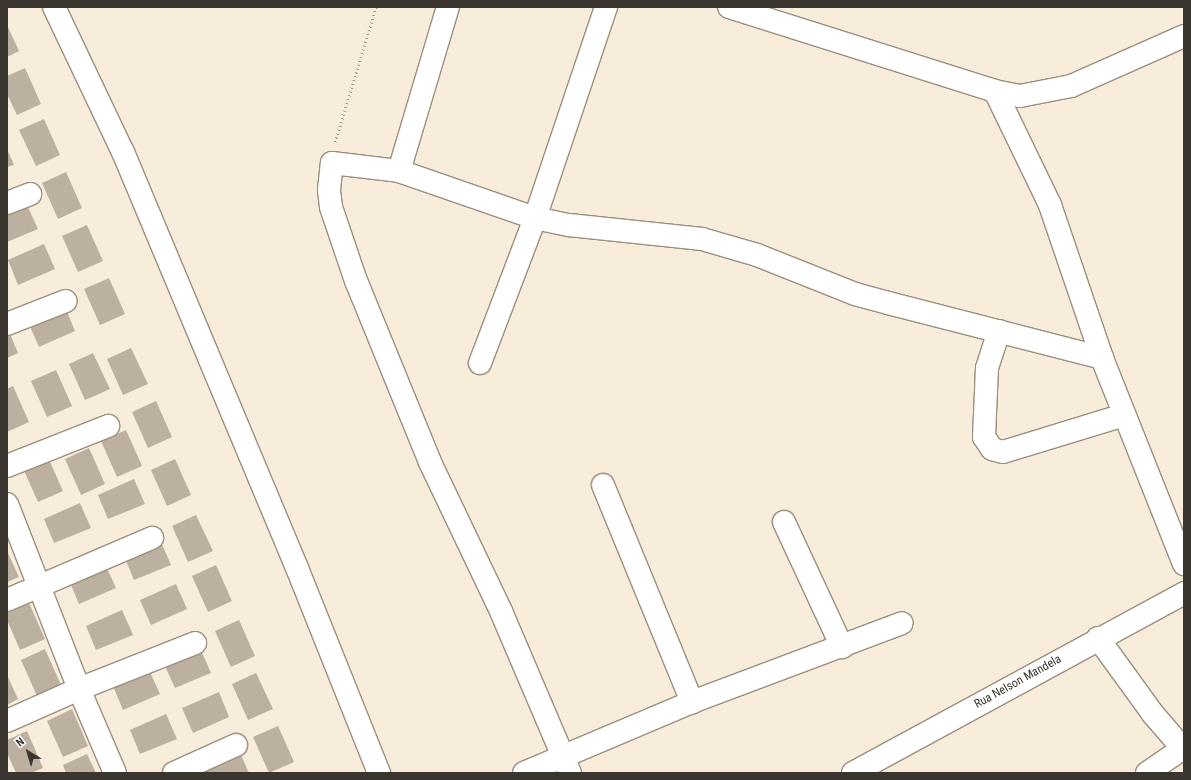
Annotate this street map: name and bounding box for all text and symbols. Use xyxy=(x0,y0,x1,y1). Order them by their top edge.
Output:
street label: Rua Nelson Mandela xyxy=(972,652,1064,712)
north arrow xyxy=(8,732,48,772)
text: N xyxy=(14,735,27,749)

